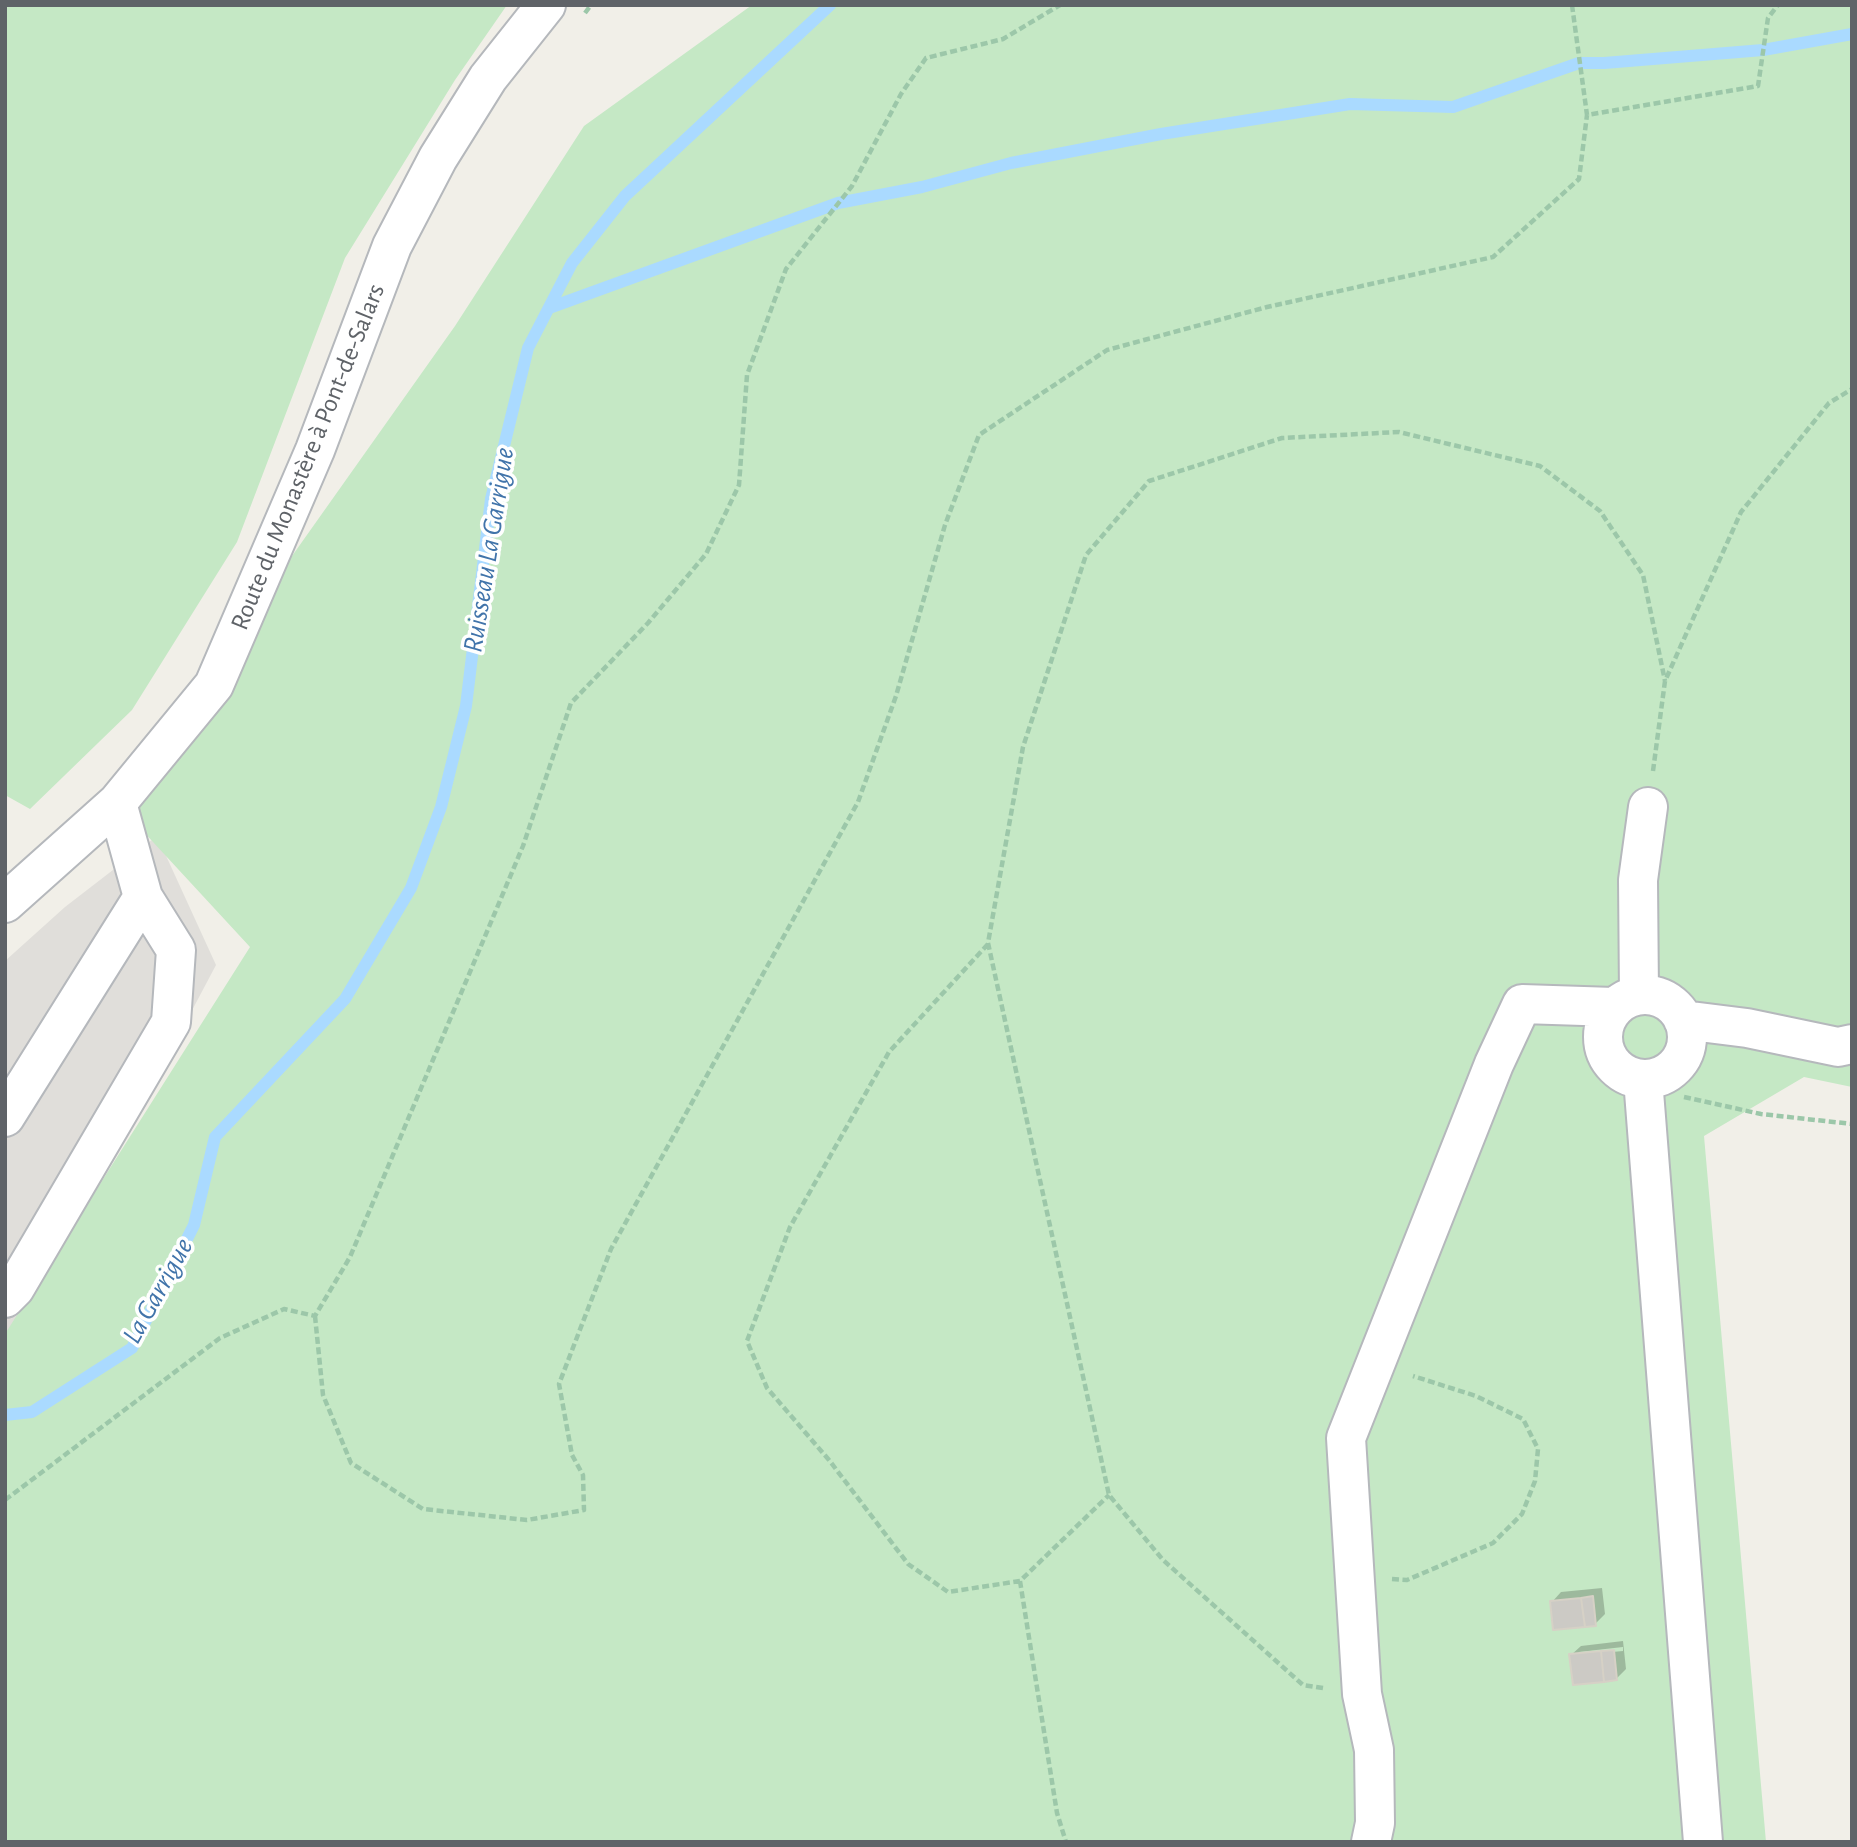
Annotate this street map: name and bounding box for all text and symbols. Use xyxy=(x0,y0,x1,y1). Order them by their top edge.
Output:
street label: Route du Monastère à Pont-de-Salars xyxy=(224,279,392,635)
water label: Ruisseau La Garrigue xyxy=(456,445,522,655)
water label: La Garrigue xyxy=(115,1232,201,1350)

